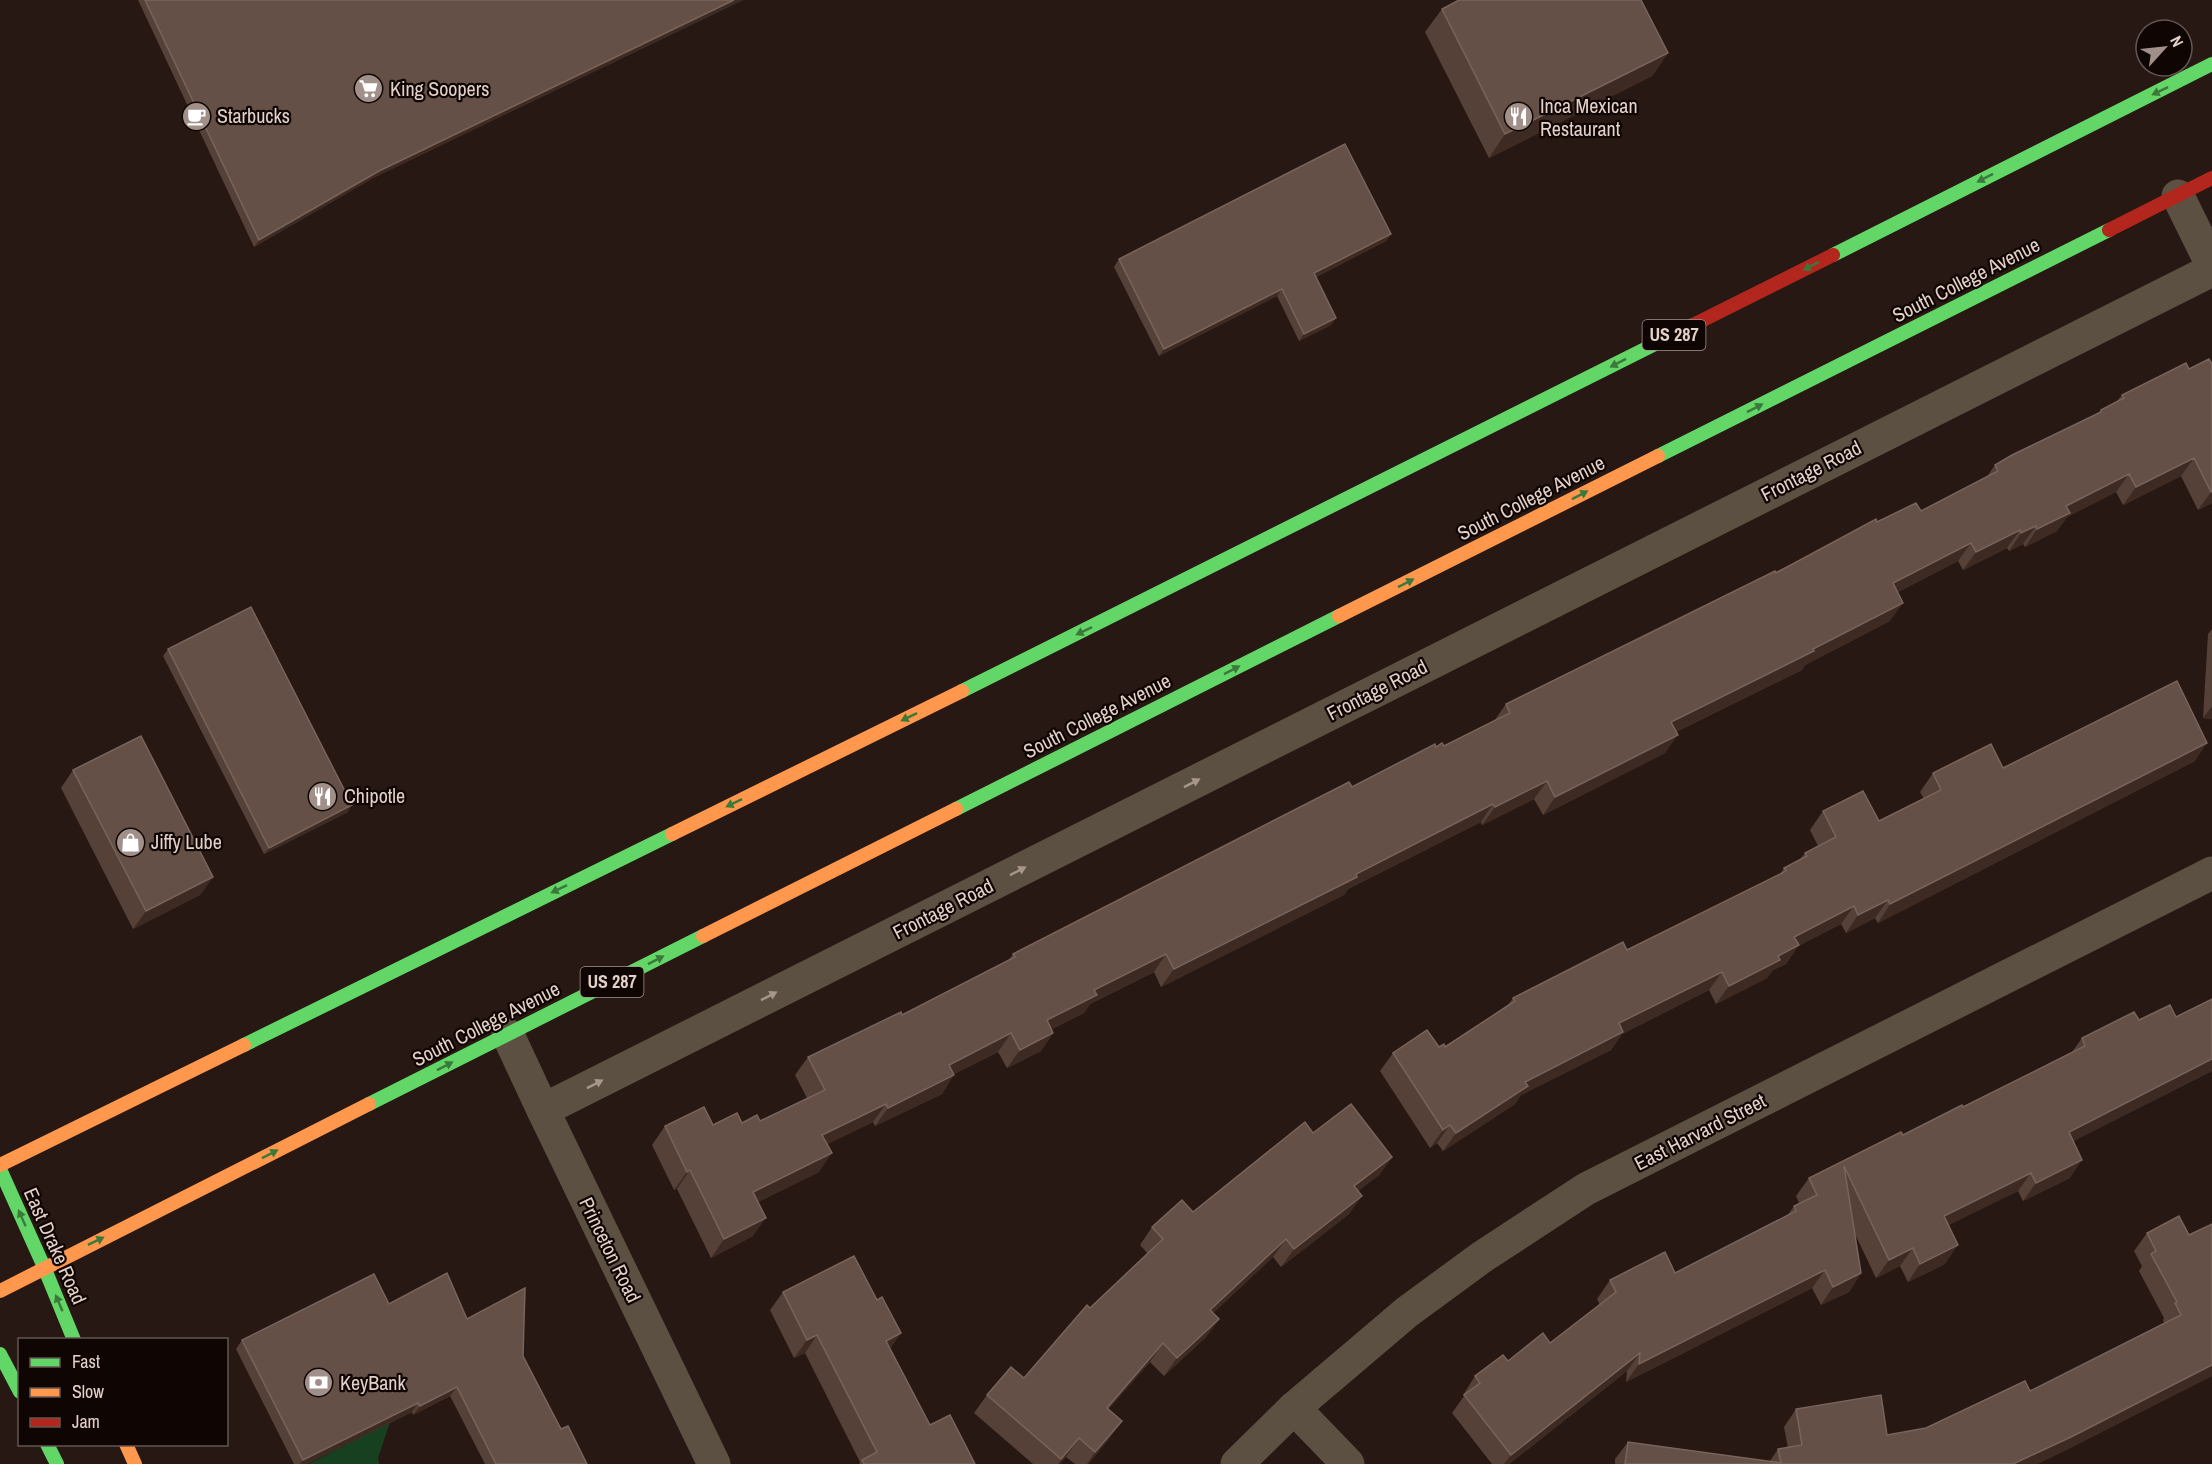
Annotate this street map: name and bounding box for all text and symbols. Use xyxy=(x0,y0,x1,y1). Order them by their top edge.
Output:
north arrow xyxy=(2134,18,2194,78)
text: N xyxy=(2165,32,2189,50)
supermarket icon: King Soopers xyxy=(353,73,385,105)
place label: King Soopers xyxy=(390,75,489,102)
one-way arrow xyxy=(2151,86,2168,95)
place label: Inca Mexican Restaurant xyxy=(1540,92,1638,142)
cafe icon: Starbucks xyxy=(180,100,212,132)
restaurant icon: Inca Mexican Restaurant xyxy=(1503,101,1535,133)
place label: Starbucks xyxy=(217,102,290,129)
one-way arrow xyxy=(1977,173,1994,183)
street label: South College Avenue xyxy=(1887,231,2044,328)
one-way arrow xyxy=(1803,261,1820,271)
road number: US 287 xyxy=(1642,320,1706,350)
one-way arrow xyxy=(1610,358,1627,368)
one-way arrow xyxy=(1746,403,1763,413)
street label: Frontage Road xyxy=(1756,434,1866,507)
street label: South College Avenue xyxy=(1452,449,1609,546)
one-way arrow xyxy=(1572,491,1589,500)
one-way arrow xyxy=(1397,578,1415,588)
one-way arrow xyxy=(1075,626,1092,636)
street label: Frontage Road xyxy=(1322,653,1432,726)
one-way arrow xyxy=(1223,665,1240,675)
street label: South College Avenue xyxy=(1018,667,1175,764)
one-way arrow xyxy=(900,712,917,722)
one-way arrow xyxy=(1184,778,1201,788)
restaurant icon: Chipotle xyxy=(307,780,339,812)
place label: Chipotle xyxy=(344,782,405,809)
one-way arrow xyxy=(725,798,742,808)
shop icon: Jiffy Lube xyxy=(114,826,146,858)
place label: Jiffy Lube xyxy=(151,828,222,855)
one-way arrow xyxy=(1010,866,1027,875)
street label: Frontage Road xyxy=(888,872,998,945)
one-way arrow xyxy=(550,884,567,894)
one-way arrow xyxy=(648,955,665,965)
road number: US 287 xyxy=(580,967,644,997)
street label: South College Avenue xyxy=(407,975,564,1072)
one-way arrow xyxy=(760,992,778,1002)
one-way arrow xyxy=(436,1062,453,1071)
one-way arrow xyxy=(586,1079,603,1089)
street label: East Harvard Street xyxy=(1629,1087,1770,1176)
one-way arrow xyxy=(262,1149,279,1159)
street label: East Drake Road xyxy=(18,1183,93,1308)
street label: Princeton Road xyxy=(573,1193,648,1307)
one-way arrow xyxy=(17,1209,26,1227)
one-way arrow xyxy=(88,1237,105,1246)
one-way arrow xyxy=(54,1294,64,1312)
legend xyxy=(18,1338,228,1446)
text: Fast xyxy=(72,1349,100,1374)
bank icon: KeyBank xyxy=(303,1367,335,1399)
place label: KeyBank xyxy=(340,1369,406,1396)
text: Slow xyxy=(72,1379,104,1404)
text: Jam xyxy=(72,1409,100,1434)

